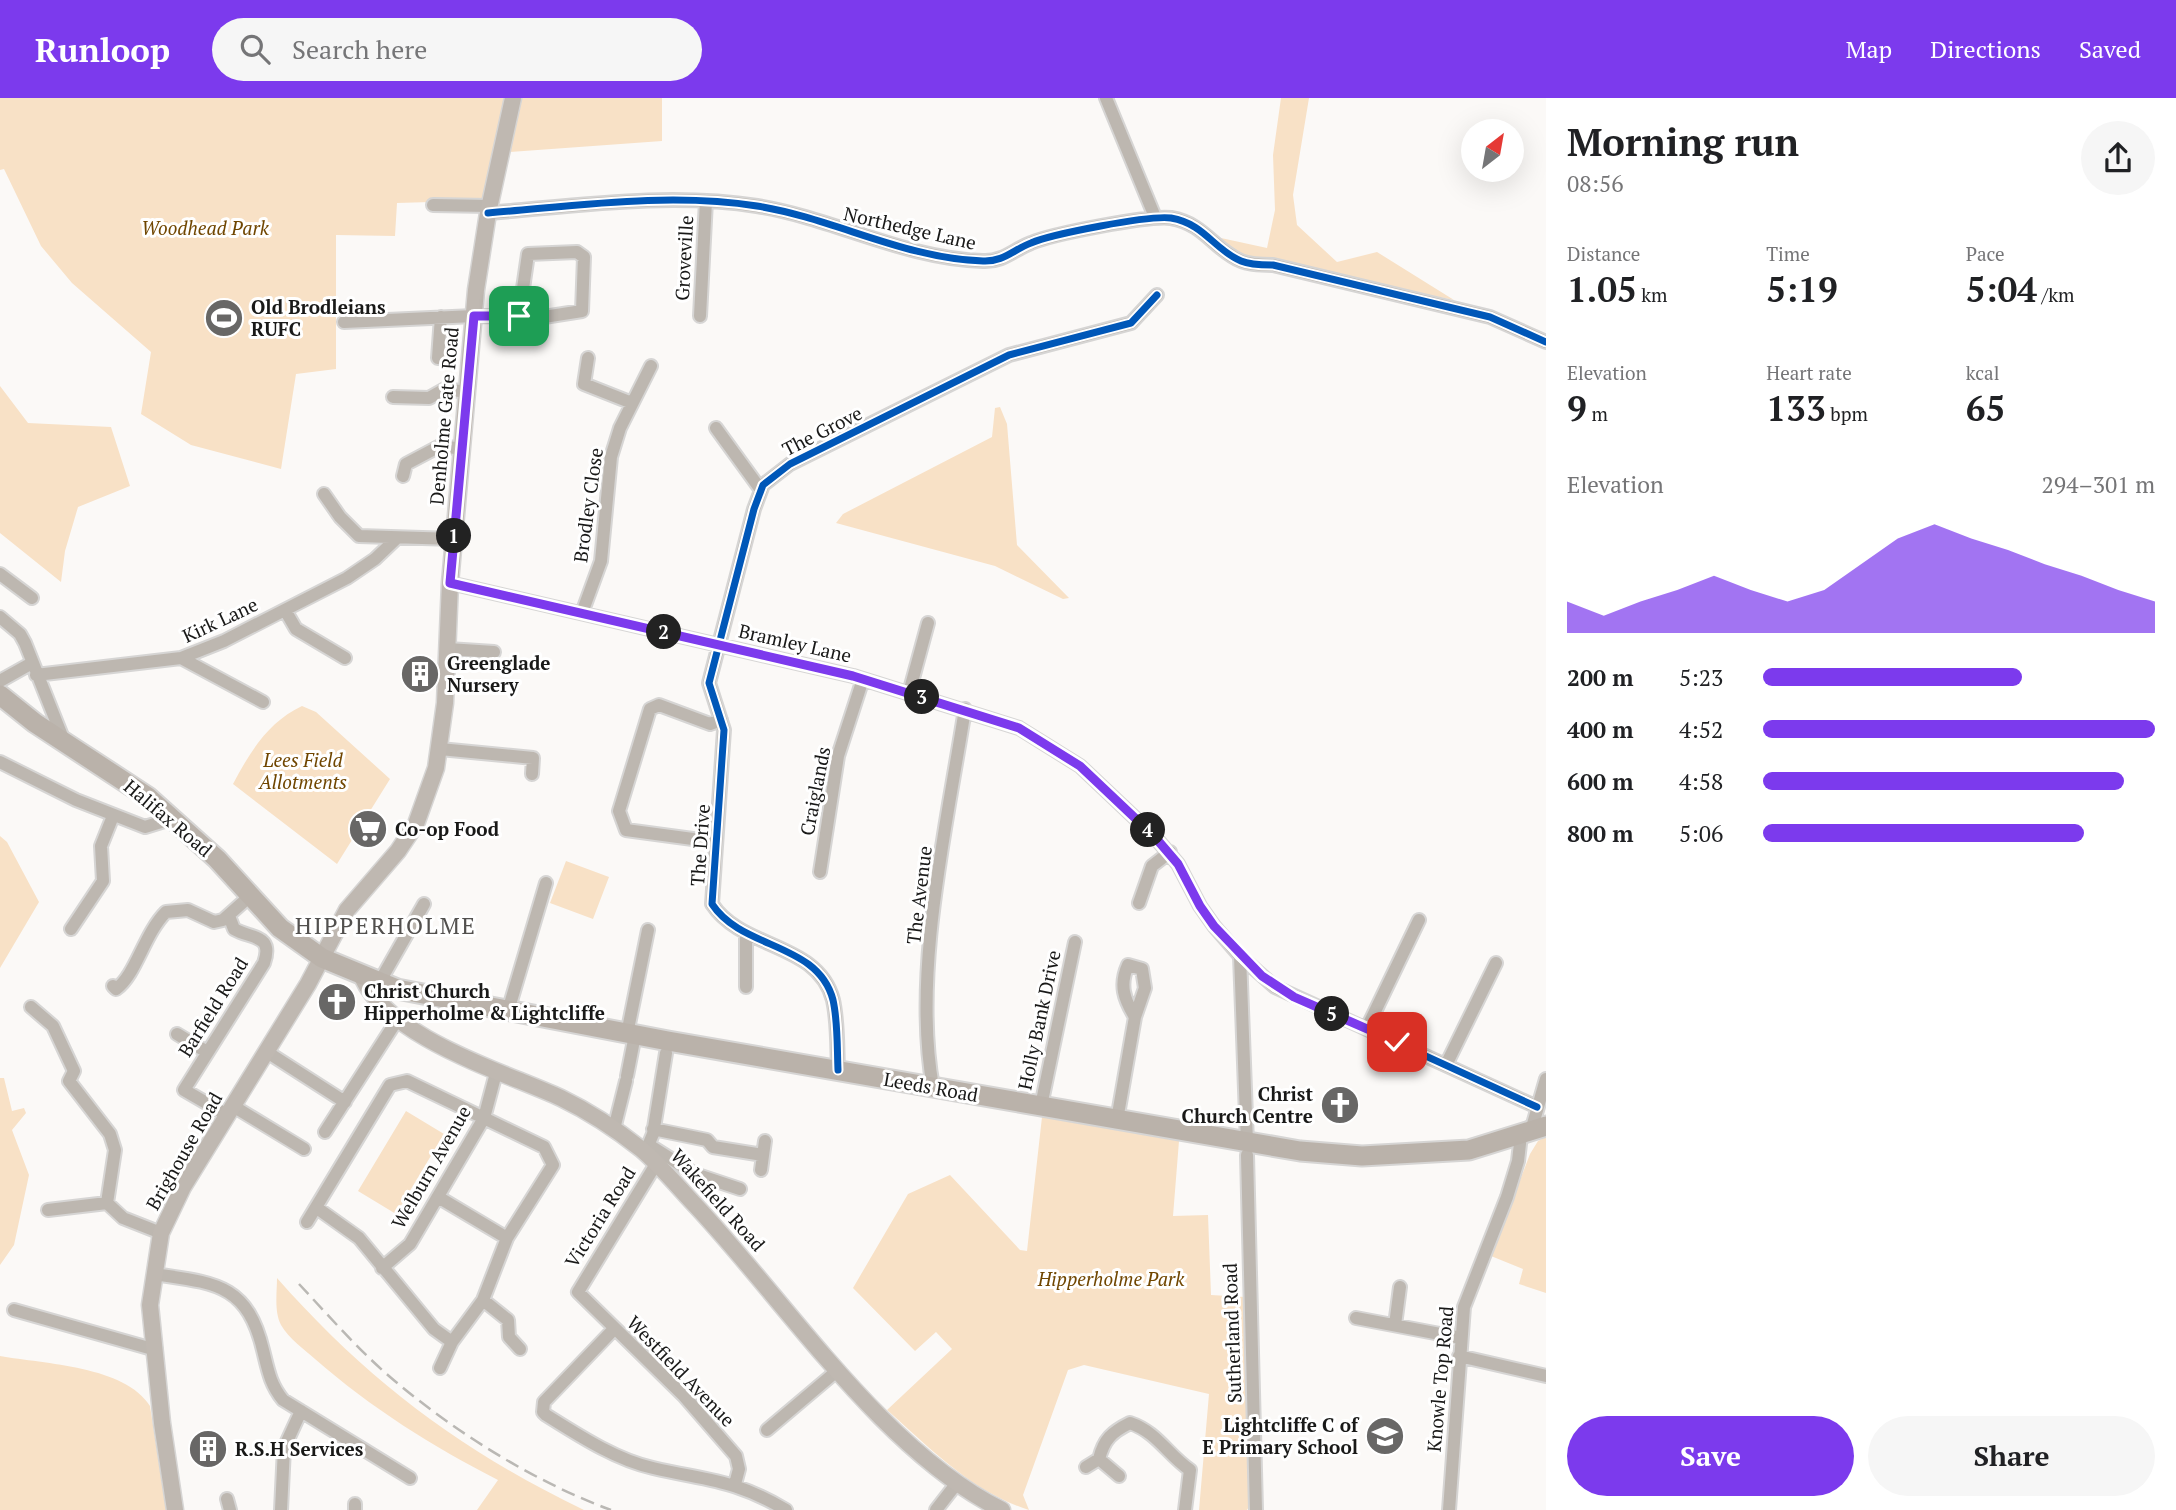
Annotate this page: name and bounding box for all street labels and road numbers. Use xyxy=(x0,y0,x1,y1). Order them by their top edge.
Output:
street label: Northedge Lane xyxy=(842,200,979,255)
street label: Groveville xyxy=(669,215,698,301)
street label: Denholme Gate Road xyxy=(423,325,464,506)
street label: The Grove xyxy=(778,400,866,461)
street label: Brodley Close xyxy=(567,446,608,564)
street label: Kirk Lane xyxy=(178,591,262,648)
street label: Bramley Lane xyxy=(736,617,854,668)
street label: Craiglands xyxy=(794,744,835,838)
street label: Halifax Road xyxy=(119,773,218,862)
street label: The Drive xyxy=(684,803,715,887)
street label: The Avenue xyxy=(900,844,937,946)
street label: Holly Bank Drive xyxy=(1011,948,1066,1092)
street label: Barfield Road xyxy=(172,952,253,1061)
street label: Leeds Road xyxy=(882,1066,981,1107)
street label: Brighouse Road xyxy=(140,1087,228,1214)
street label: Welburn Avenue xyxy=(385,1101,476,1233)
street label: Wakefield Road xyxy=(666,1143,771,1256)
street label: Victoria Road xyxy=(559,1161,641,1272)
street label: Sutherland Road xyxy=(1217,1262,1246,1404)
street label: Knowle Top Road xyxy=(1421,1304,1458,1453)
street label: Westfield Avenue xyxy=(622,1310,741,1431)

